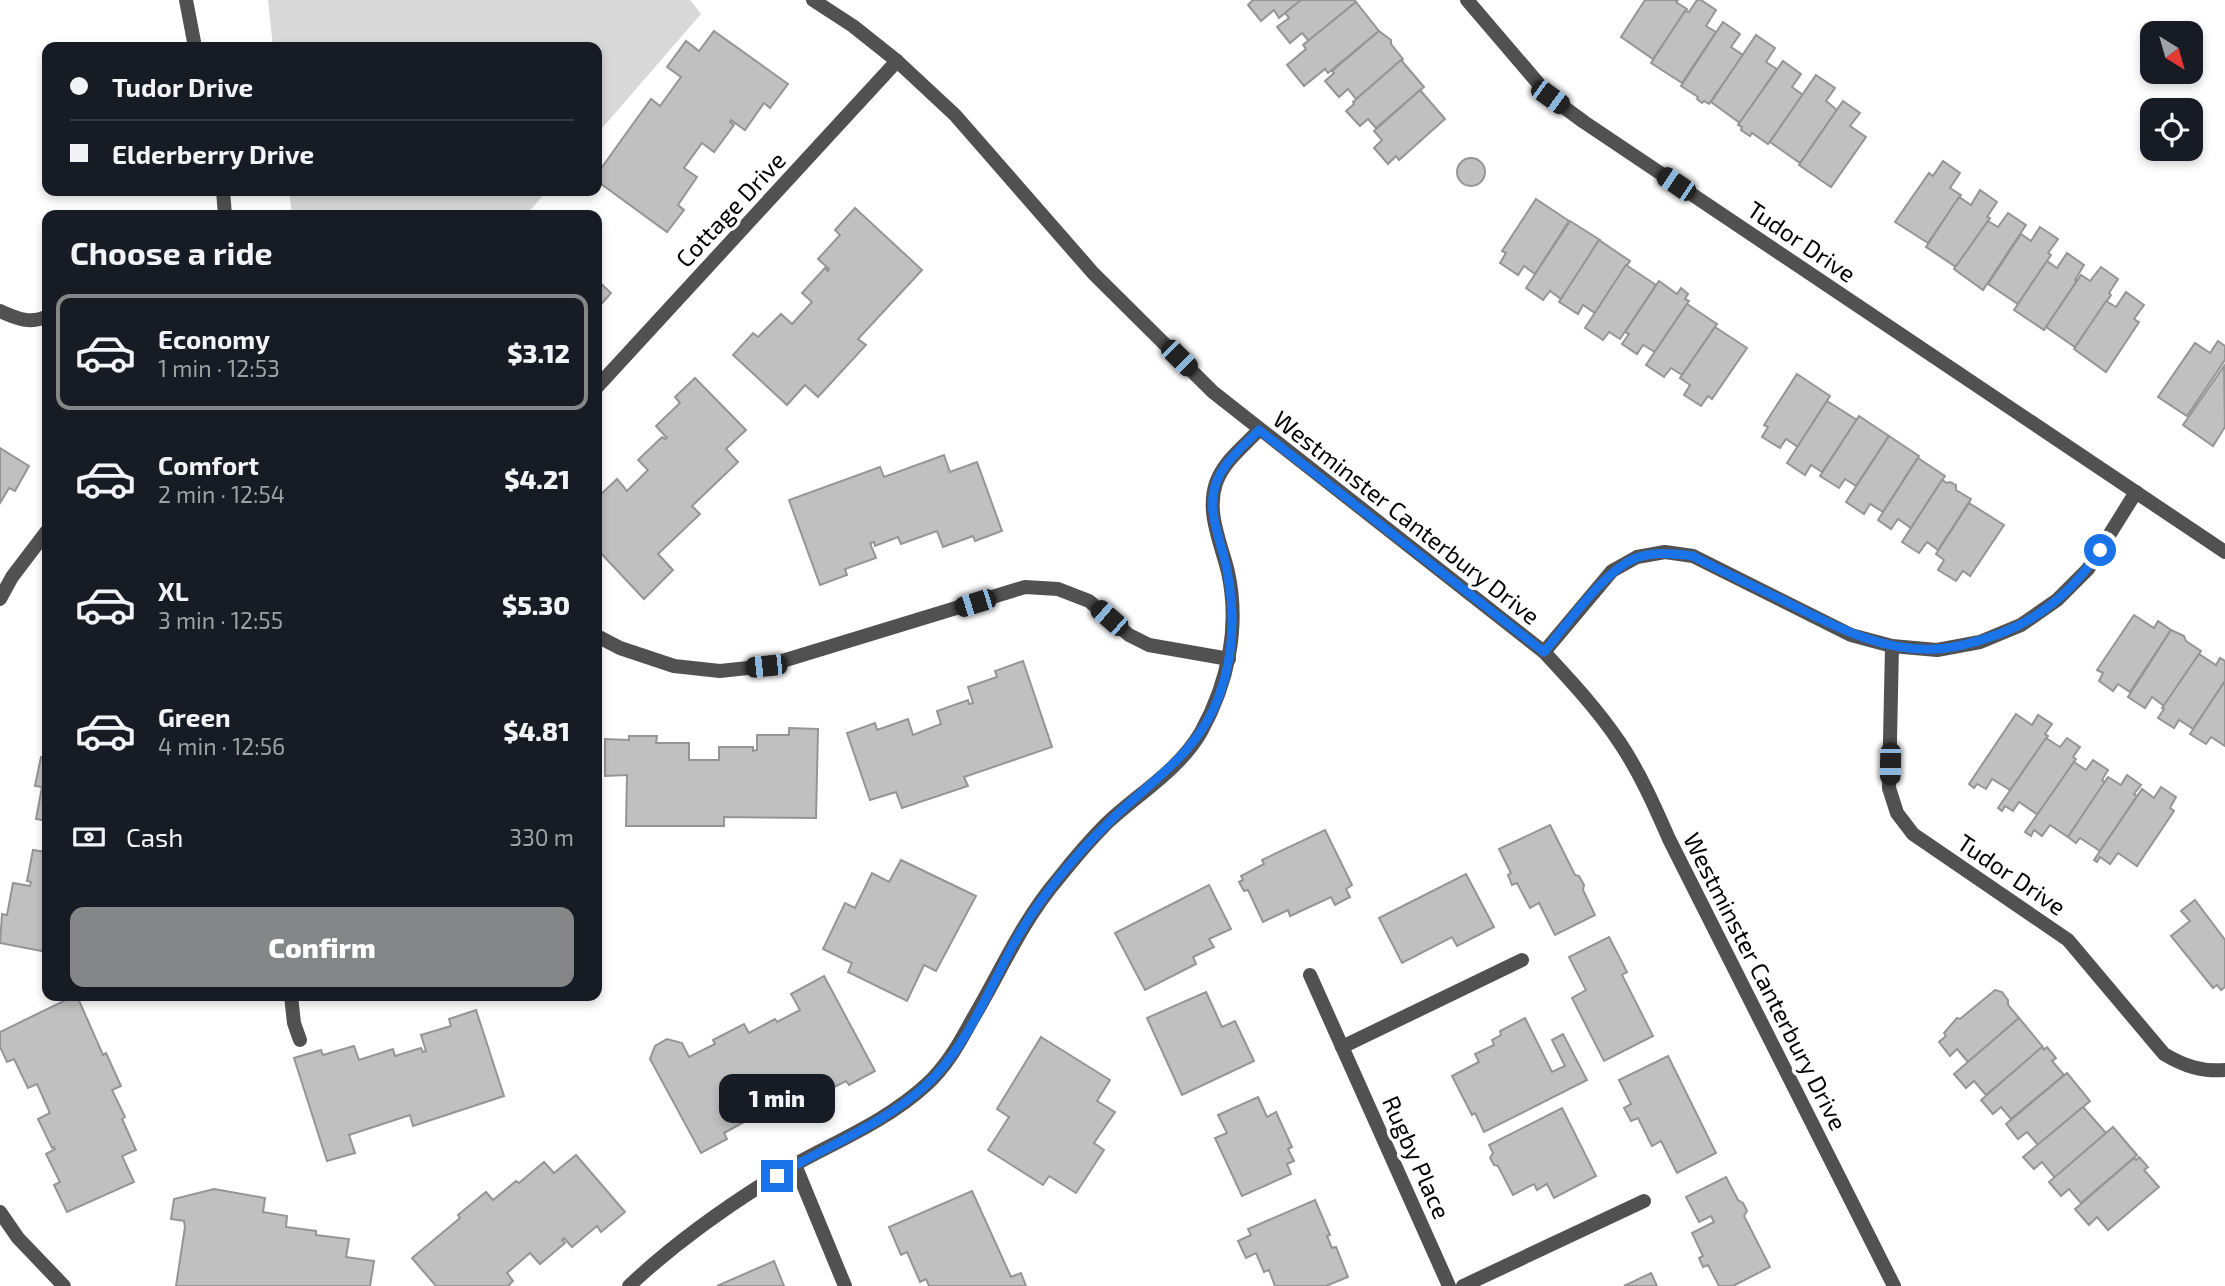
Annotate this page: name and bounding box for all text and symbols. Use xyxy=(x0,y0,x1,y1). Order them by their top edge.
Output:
north arrow xyxy=(2140,21,2203,84)
map controls xyxy=(2140,21,2203,161)
text: Tudor Drive xyxy=(112,71,253,102)
car xyxy=(1527,76,1574,118)
button: locate xyxy=(2140,98,2203,161)
text: Elderberry Drive xyxy=(112,138,314,169)
street label: Cottage Drive xyxy=(669,145,791,273)
car xyxy=(1653,164,1700,204)
street label: Tudor Drive xyxy=(1742,194,1862,288)
text: Choose a ride xyxy=(70,233,273,271)
icon: car xyxy=(74,321,137,384)
text: Economy xyxy=(158,323,270,354)
car xyxy=(1157,336,1202,380)
text: $3.12 xyxy=(507,337,570,368)
text: 1 min · 12:53 xyxy=(158,354,280,382)
street label: Westminster Canterbury Drive xyxy=(1268,404,1546,630)
icon: car xyxy=(74,447,137,510)
text: Comfort xyxy=(158,449,259,480)
text: $4.21 xyxy=(504,463,570,494)
text: 2 min · 12:54 xyxy=(158,480,285,508)
route start xyxy=(2084,534,2116,566)
icon: car xyxy=(74,573,137,636)
text: XL xyxy=(158,575,189,606)
car xyxy=(952,587,999,619)
text: $5.30 xyxy=(502,589,570,620)
car xyxy=(1087,596,1132,640)
text: 3 min · 12:55 xyxy=(158,606,283,634)
car xyxy=(745,653,788,679)
icon: car xyxy=(74,699,137,762)
text: Green xyxy=(158,701,231,732)
text: $4.81 xyxy=(503,715,570,746)
text: 4 min · 12:56 xyxy=(158,732,285,760)
car xyxy=(1880,743,1901,785)
icon: cash xyxy=(70,818,108,856)
text: Cash xyxy=(126,821,183,852)
text: 330 m xyxy=(509,823,574,851)
street label: Westminster Canterbury Drive xyxy=(1678,827,1854,1135)
street label: Tudor Drive xyxy=(1952,827,2072,921)
button: Confirm xyxy=(70,907,574,987)
callout: 1 min xyxy=(719,1074,835,1124)
text: 1 min xyxy=(749,1084,805,1112)
street label: Rugby Place xyxy=(1377,1091,1457,1223)
route end xyxy=(761,1160,793,1192)

